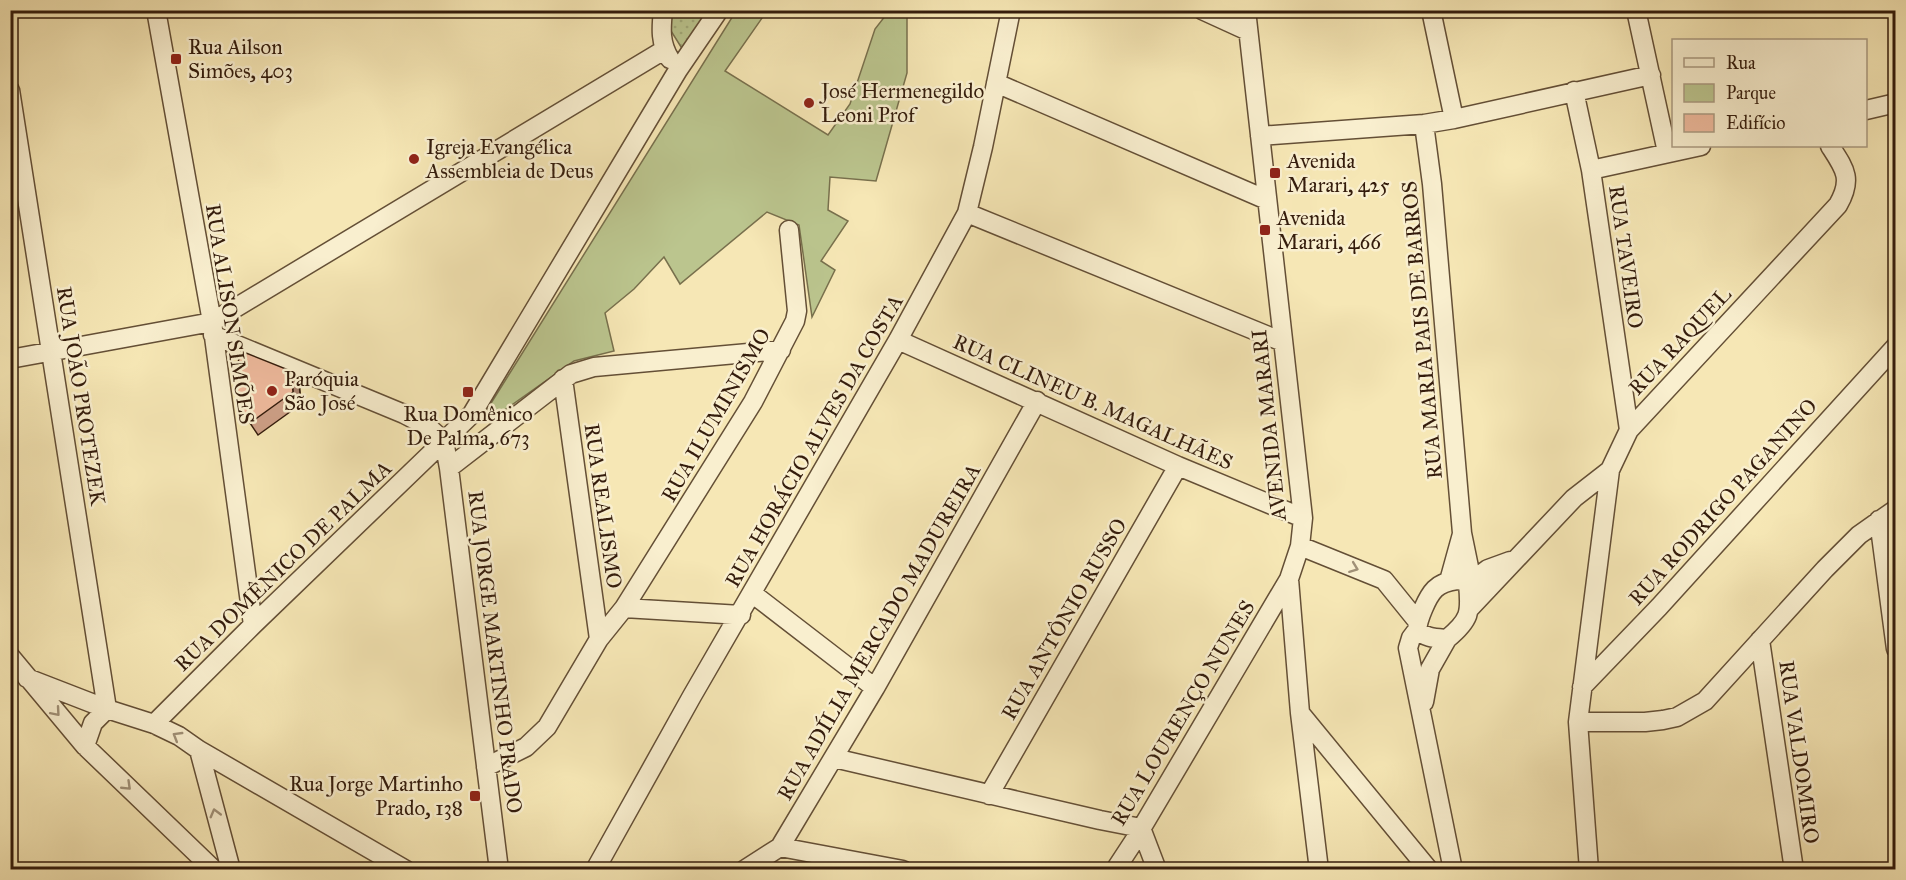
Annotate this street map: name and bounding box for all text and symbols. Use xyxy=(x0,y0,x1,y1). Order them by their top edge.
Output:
place label: Rua Ailson Simões, 403 xyxy=(188,34,293,84)
legend xyxy=(1672,39,1867,147)
marker: Rua Ailson Simões, 403 xyxy=(169,52,183,66)
text: Rua xyxy=(1726,52,1756,74)
place label: José Hermenegildo Leoni Prof xyxy=(819,78,984,128)
text: Parque xyxy=(1726,82,1776,105)
marker: José Hermenegildo Leoni Prof xyxy=(802,96,816,110)
text: Edifício xyxy=(1726,112,1785,134)
place label: Igreja Evangélica Assembleia de Deus xyxy=(425,134,593,184)
place label: Avenida Marari, 425 xyxy=(1286,148,1390,198)
marker: Igreja Evangélica Assembleia de Deus xyxy=(407,152,421,166)
marker: Avenida Marari, 425 xyxy=(1268,166,1282,180)
street label: RUA MARIA PAIS DE BARROS xyxy=(1396,180,1448,480)
street label: RUA TAVEIRO xyxy=(1603,184,1649,330)
street label: RUA ALISON SIMÕES xyxy=(200,202,260,426)
place label: Avenida Marari, 466 xyxy=(1276,205,1382,255)
marker: Avenida Marari, 466 xyxy=(1258,223,1272,237)
street label: RUA RAQUEL xyxy=(1623,281,1737,401)
street label: RUA JOÃO PROTEZEK xyxy=(51,285,111,509)
street label: RUA HORÁCIO ALVES DA COSTA xyxy=(719,290,909,592)
street label: RUA ILUMINISMO xyxy=(656,324,776,506)
street label: RUA CLINEU B. MAGALHÃES xyxy=(949,328,1237,476)
street label: AVENIDA MARARI xyxy=(1246,328,1292,523)
place label: Paróquia São José xyxy=(284,366,359,416)
marker: Paróquia São José xyxy=(265,384,279,398)
marker: Rua Domênico De Palma, 673 xyxy=(461,385,475,399)
street label: RUA RODRIGO PAGANINO xyxy=(1623,393,1823,611)
place label: Rua Domênico De Palma, 673 xyxy=(403,401,533,451)
street label: RUA REALISMO xyxy=(579,422,627,590)
street label: RUA DOMÊNICO DE PALMA xyxy=(169,455,397,677)
street label: RUA ADÍLIA MERCADO MADUREIRA xyxy=(771,459,986,805)
street label: RUA JORGE MARTINHO PRADO xyxy=(462,489,528,815)
street label: RUA ANTÔNIO RUSSO xyxy=(996,514,1132,724)
one-way arrow xyxy=(1348,560,1359,573)
street label: RUA LOURENÇO NUNES xyxy=(1105,596,1261,830)
street label: RUA VALDOMIRO xyxy=(1773,659,1825,845)
one-way arrow xyxy=(49,705,60,716)
one-way arrow xyxy=(173,731,183,743)
place label: Rua Jorge Martinho Prado, 138 xyxy=(289,771,463,821)
one-way arrow xyxy=(121,779,131,790)
marker: Rua Jorge Martinho Prado, 138 xyxy=(468,789,482,803)
one-way arrow xyxy=(210,808,223,818)

